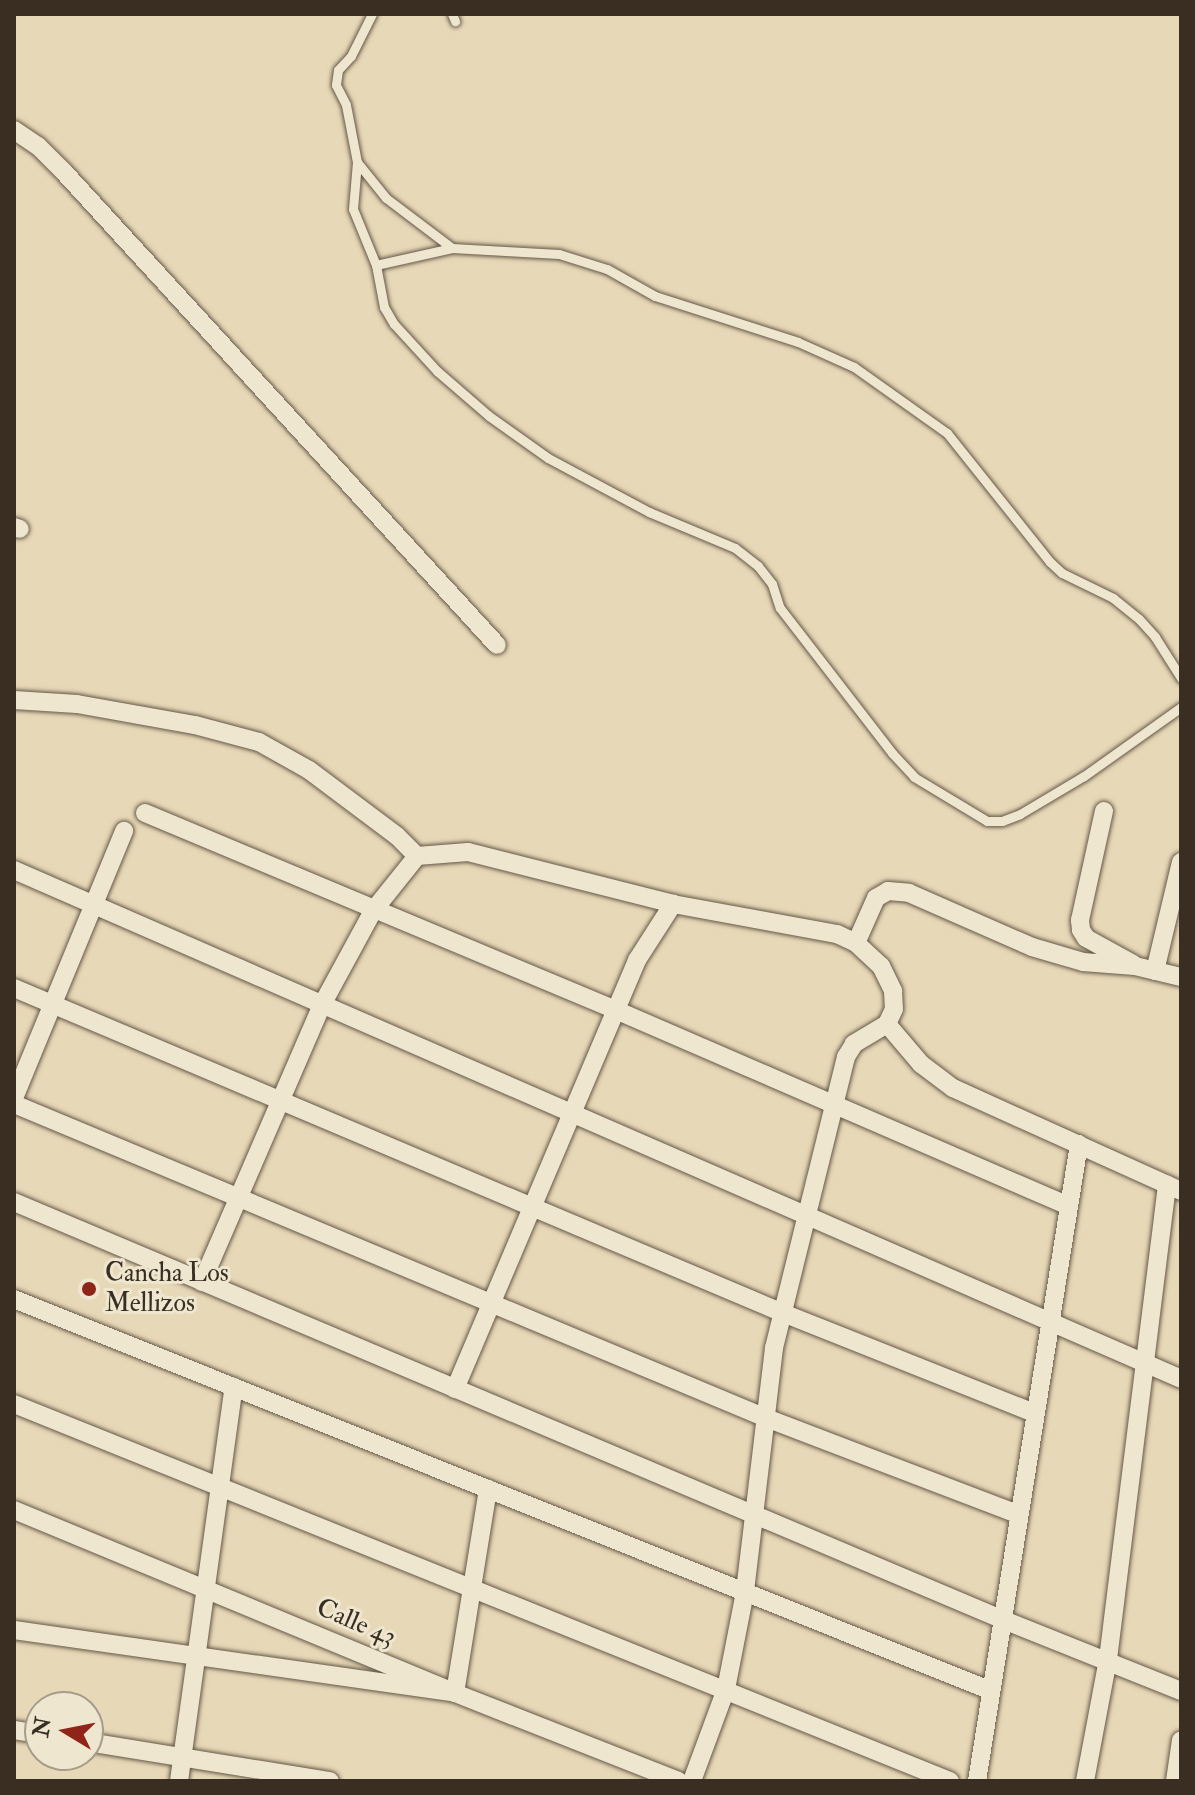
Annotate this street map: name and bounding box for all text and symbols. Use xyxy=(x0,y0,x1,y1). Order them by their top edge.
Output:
place label: Cancha Los Mellizos xyxy=(105,1258,229,1320)
marker: Cancha Los Mellizos xyxy=(80,1280,98,1298)
street label: Calle 43 xyxy=(312,1592,400,1654)
north arrow xyxy=(24,1691,104,1771)
text: N xyxy=(27,1715,58,1739)

